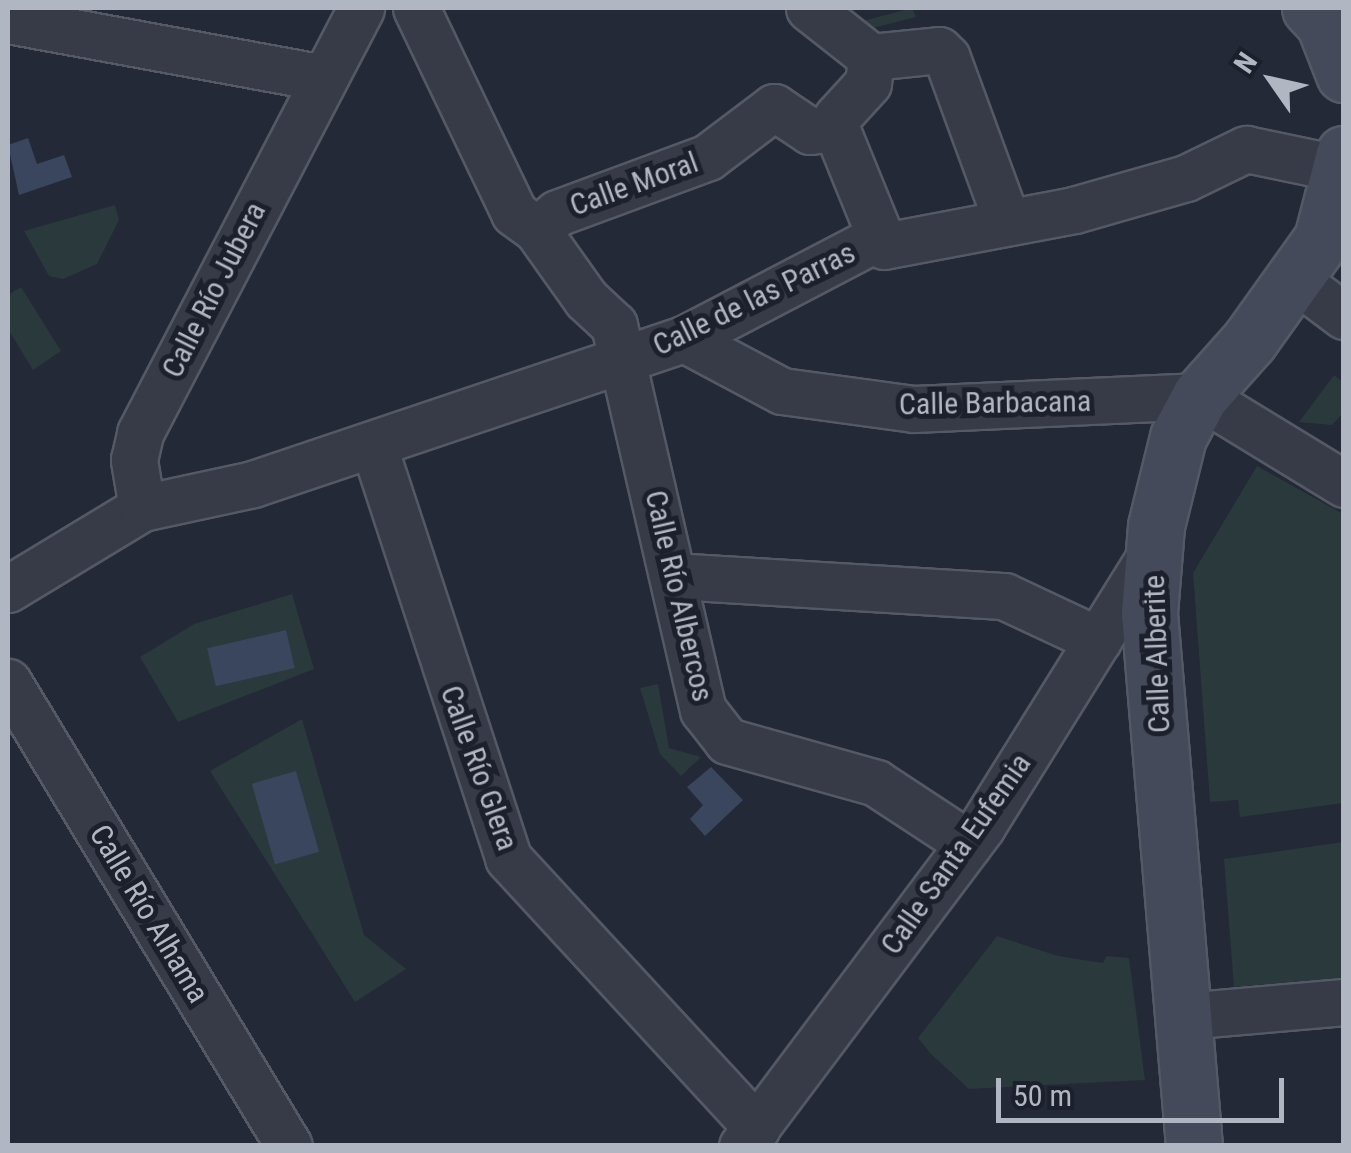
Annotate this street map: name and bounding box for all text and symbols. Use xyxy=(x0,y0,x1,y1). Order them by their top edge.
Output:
north arrow xyxy=(1221,30,1321,130)
text: N xyxy=(1227,47,1264,79)
street label: Calle Moral xyxy=(565,144,703,224)
street label: Calle Río Jubera xyxy=(154,196,274,384)
street label: Calle de las Parras xyxy=(647,235,861,363)
street label: Calle Barbacana xyxy=(899,383,1091,423)
street label: Calle Río Albercos xyxy=(637,487,721,705)
street label: Calle Alberite xyxy=(1136,574,1178,734)
street label: Calle Río Glera xyxy=(433,681,525,855)
street label: Calle Santa Eufemia xyxy=(873,747,1039,961)
street label: Calle Río Alhama xyxy=(82,819,216,1009)
scale bar xyxy=(1001,1058,1288,1120)
text: 50 m xyxy=(1013,1078,1072,1113)

